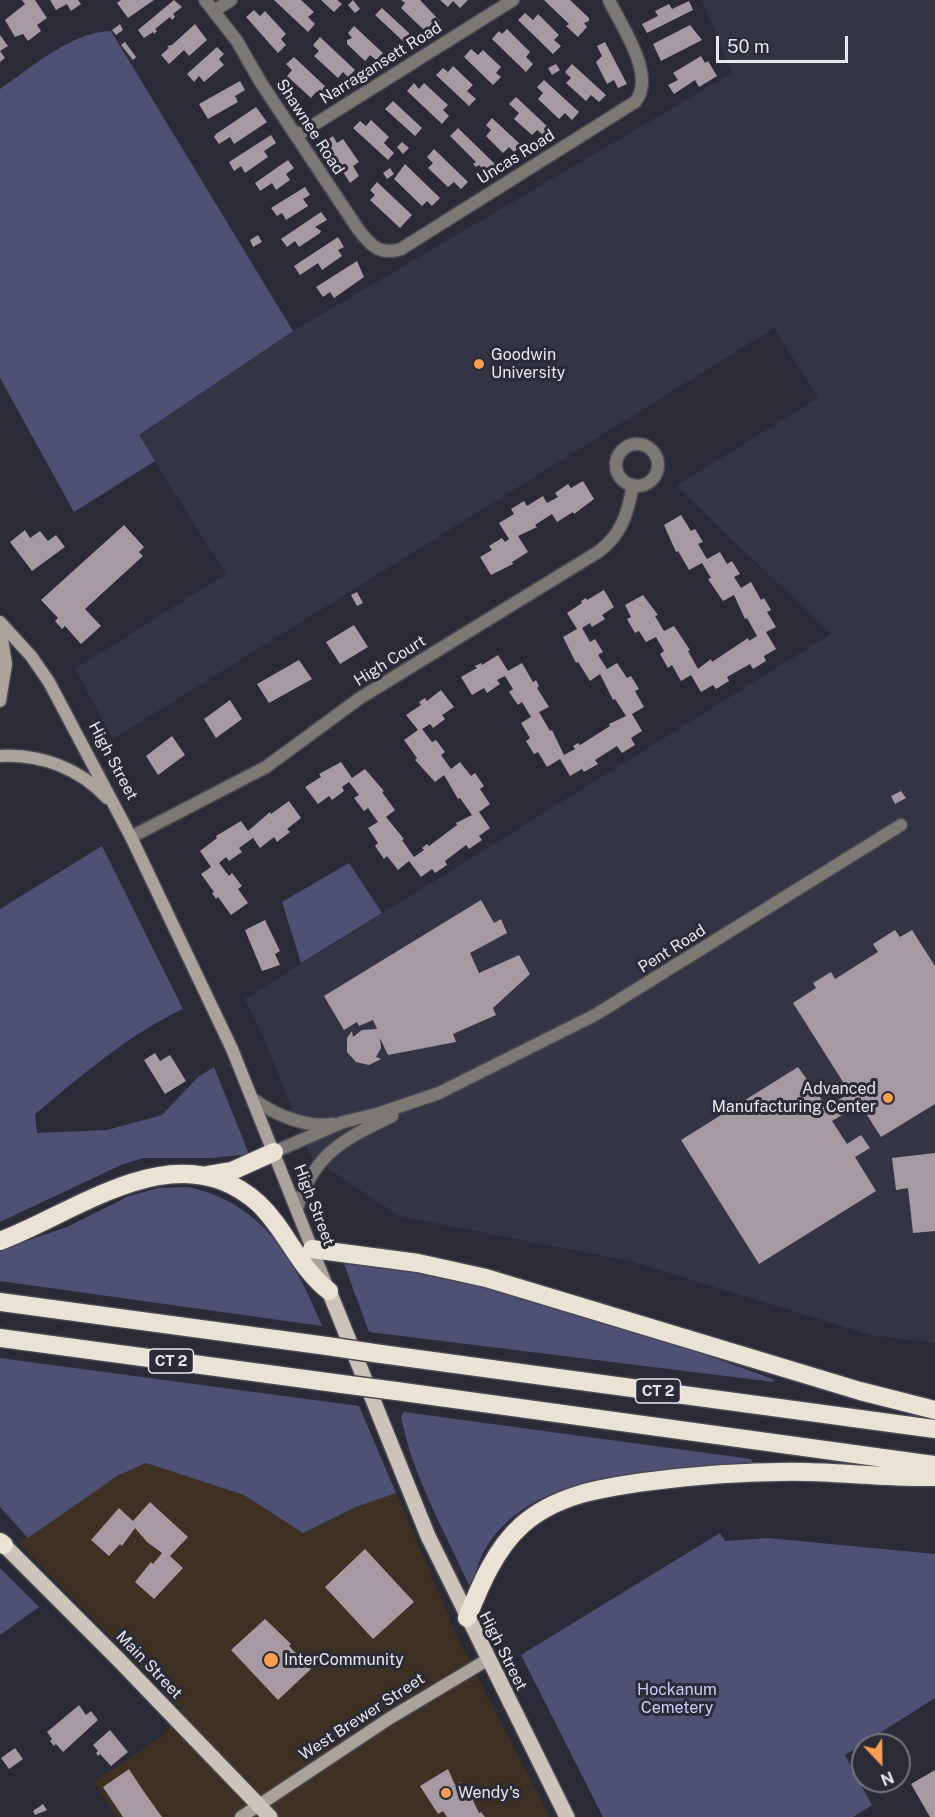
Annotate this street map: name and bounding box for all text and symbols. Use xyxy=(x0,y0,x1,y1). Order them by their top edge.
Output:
street label: Narragansett Road xyxy=(317,18,445,108)
scale bar xyxy=(719,24,851,62)
text: 50 m xyxy=(727,36,770,57)
street label: Shawnee Road xyxy=(272,76,348,178)
street label: Uncas Road xyxy=(474,126,558,188)
place label: Goodwin University xyxy=(491,345,565,383)
marker: Goodwin University xyxy=(472,357,486,371)
street label: High Court xyxy=(351,631,429,691)
street label: High Street xyxy=(84,719,142,803)
street label: Pent Road xyxy=(635,921,709,977)
place label: Advanced Manufacturing Center xyxy=(712,1079,876,1117)
marker: Advanced Manufacturing Center xyxy=(881,1091,895,1105)
street label: High Street xyxy=(290,1161,338,1249)
road number: CT 2 xyxy=(148,1349,194,1373)
road number: CT 2 xyxy=(636,1379,680,1403)
street label: High Street xyxy=(475,1608,531,1694)
street label: Main Street xyxy=(112,1627,186,1703)
place label: InterCommunity xyxy=(284,1650,404,1670)
marker: InterCommunity xyxy=(262,1651,280,1669)
street label: West Brewer Street xyxy=(296,1669,428,1765)
park label: Hockanum Cemetery xyxy=(637,1680,717,1718)
north arrow xyxy=(851,1733,911,1793)
text: N xyxy=(878,1767,897,1789)
place label: Wendy's xyxy=(458,1783,520,1803)
marker: Wendy's xyxy=(439,1786,453,1800)

